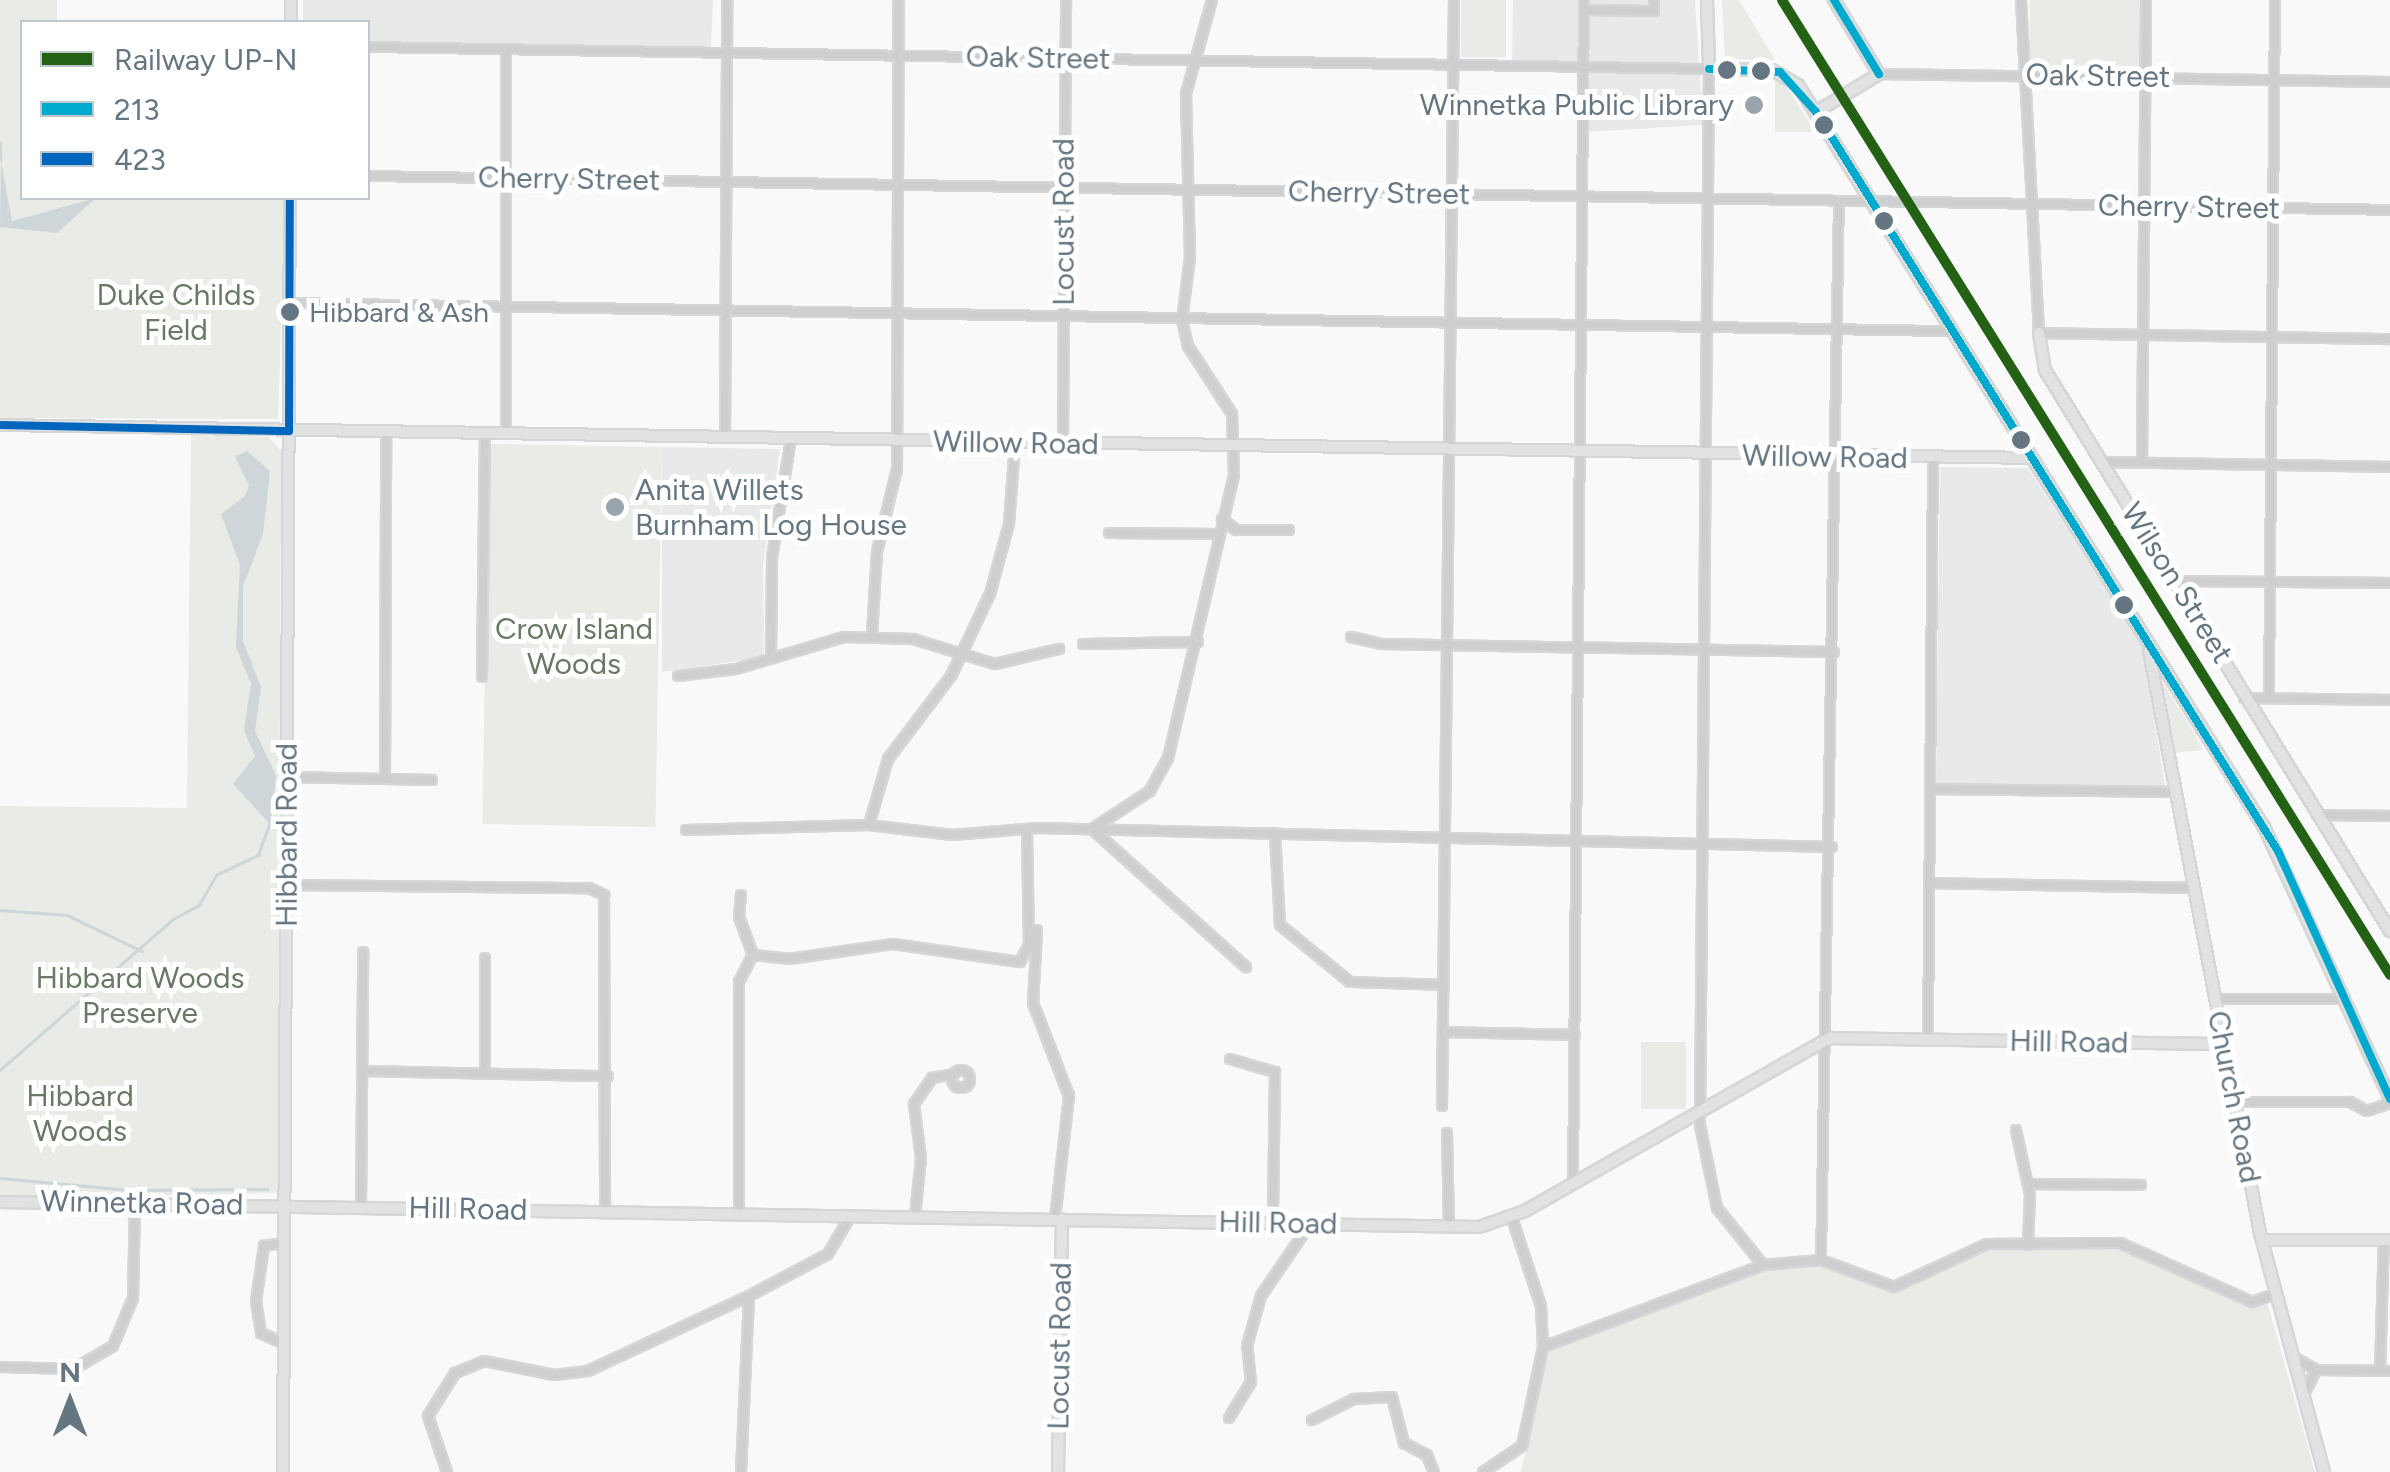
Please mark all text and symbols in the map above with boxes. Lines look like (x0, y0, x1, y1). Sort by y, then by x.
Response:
legend (20, 20, 370, 200)
street label: Oak Street (965, 39, 1111, 77)
text: Railway UP-N (114, 41, 297, 78)
street label: Oak Street (2025, 57, 2171, 95)
unlabelled marker (1717, 60, 1737, 80)
unlabelled marker (1751, 61, 1771, 81)
place label: Winnetka Public Library (1420, 87, 1734, 123)
text: 213 (114, 91, 159, 128)
marker: Winnetka Public Library (1743, 94, 1765, 116)
unlabelled marker (1814, 115, 1834, 135)
street label: Locust Road (1046, 138, 1082, 306)
text: 423 (114, 141, 166, 178)
street label: Cherry Street (478, 159, 660, 199)
street label: Cherry Street (1288, 173, 1470, 213)
street label: Cherry Street (2098, 187, 2280, 227)
unlabelled marker (1874, 211, 1894, 231)
park label: Duke Childs Field (97, 277, 255, 348)
place label: Hibbard & Ash (309, 295, 489, 329)
marker: Hibbard & Ash (280, 302, 300, 322)
street label: Willow Road (933, 424, 1099, 462)
unlabelled marker (2011, 430, 2031, 450)
street label: Willow Road (1742, 438, 1908, 476)
place label: Anita Willets Burnham Log House (635, 472, 907, 542)
marker: Anita Willets Burnham Log House (604, 496, 626, 518)
street label: Wilson Street (2114, 496, 2240, 670)
unlabelled marker (2114, 595, 2134, 615)
park label: Crow Island Woods (495, 611, 653, 682)
street label: Hibbard Road (269, 743, 305, 927)
park label: Hibbard Woods Preserve (35, 960, 245, 1030)
street label: Church Road (2200, 1008, 2268, 1186)
street label: Hill Road (2009, 1023, 2129, 1061)
park label: Hibbard Woods (26, 1078, 134, 1148)
street label: Winnetka Road (40, 1183, 244, 1223)
street label: Hill Road (408, 1190, 528, 1228)
street label: Hill Road (1218, 1204, 1338, 1242)
street label: Locust Road (1041, 1262, 1079, 1430)
north arrow (20, 1352, 120, 1452)
text: N (59, 1355, 81, 1389)

